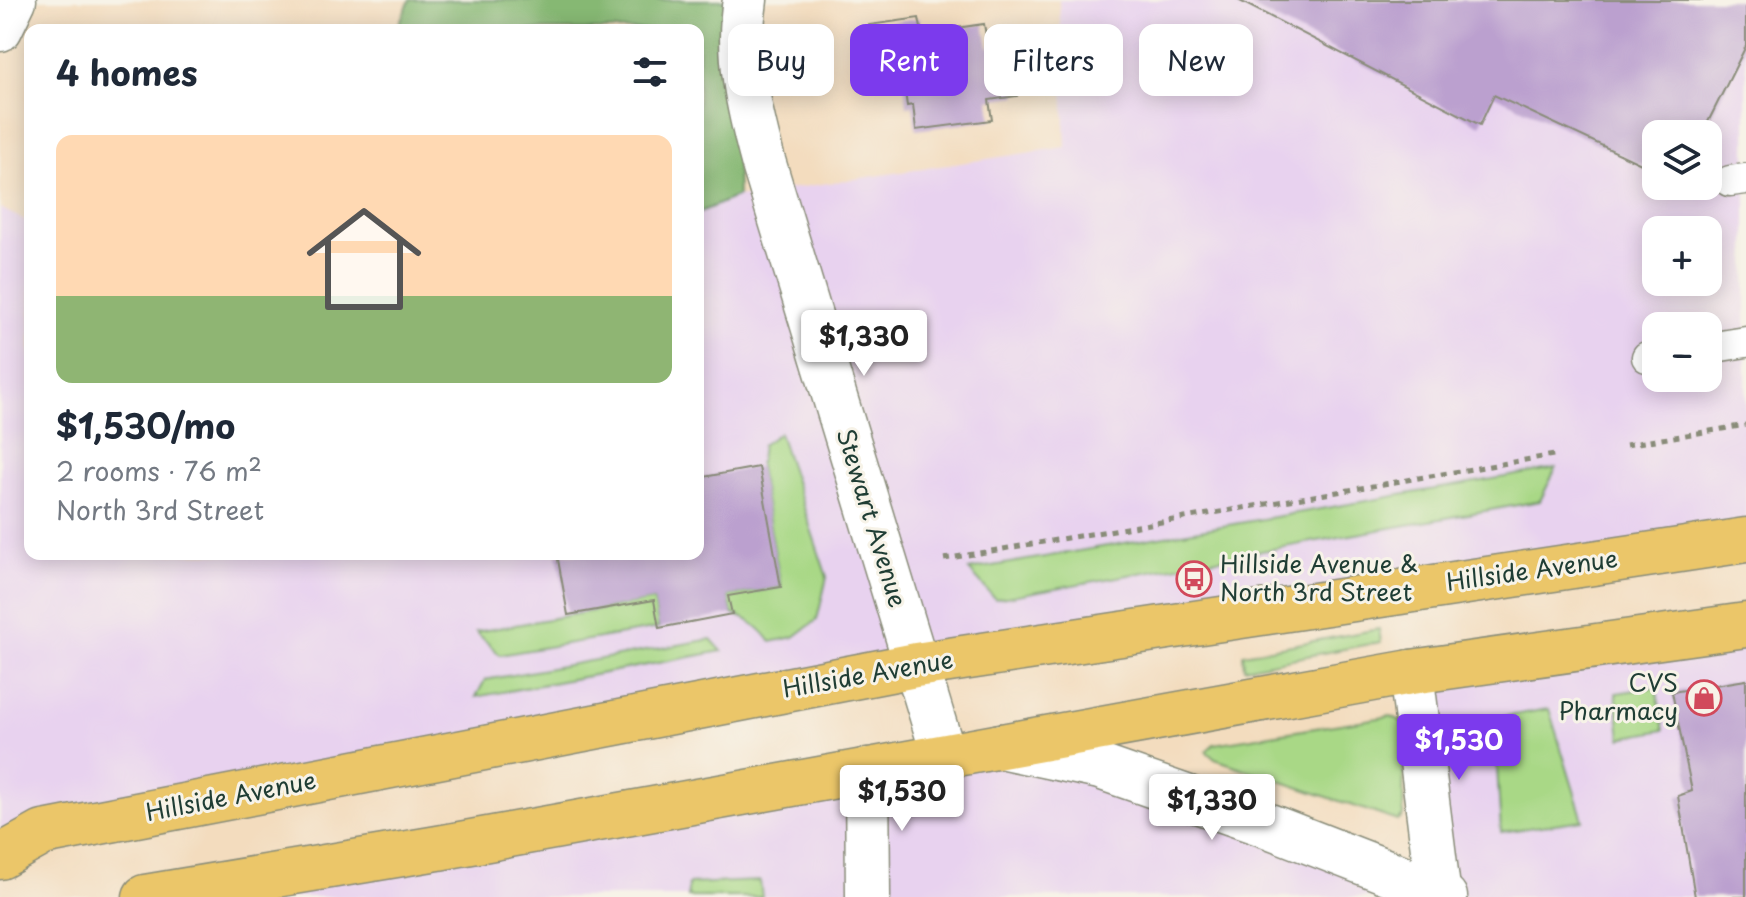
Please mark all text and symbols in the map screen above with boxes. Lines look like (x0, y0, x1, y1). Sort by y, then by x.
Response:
chip: Buy (728, 24, 834, 96)
chip: Rent (850, 24, 968, 96)
chip: Filters (984, 24, 1123, 96)
chip: New (1139, 24, 1253, 96)
text: 4 homes (56, 46, 198, 98)
icon: filters (628, 50, 672, 94)
map controls (1642, 120, 1722, 392)
button: layers (1642, 120, 1722, 200)
icon: home (292, 187, 436, 331)
button: + (1642, 216, 1722, 296)
pin: $1,330 (799, 310, 929, 378)
button: − (1642, 312, 1722, 392)
text: $1,330 (819, 316, 909, 355)
text: $1,530/mo (56, 399, 235, 451)
street label: Stewart Avenue (829, 424, 917, 611)
text: 2 rooms · 76 m² (56, 451, 262, 490)
text: North 3rd Street (56, 490, 264, 529)
street label: Hillside Avenue (1444, 539, 1620, 599)
place label: Hillside Avenue & North 3rd Street (1220, 545, 1418, 609)
bus stop icon: Hillside Avenue & North 3rd Street (1175, 560, 1213, 598)
street label: Hillside Avenue (780, 640, 956, 706)
place label: CVS Pharmacy (1559, 664, 1678, 728)
shop icon: CVS Pharmacy (1685, 679, 1723, 717)
pin: $1,530 (1394, 714, 1524, 782)
text: $1,530 (1415, 720, 1503, 759)
street label: Hillside Avenue (142, 761, 319, 829)
pin: $1,530 (837, 765, 967, 833)
text: $1,530 (858, 771, 946, 810)
pin: $1,330 (1147, 774, 1277, 842)
text: $1,330 (1167, 780, 1257, 819)

